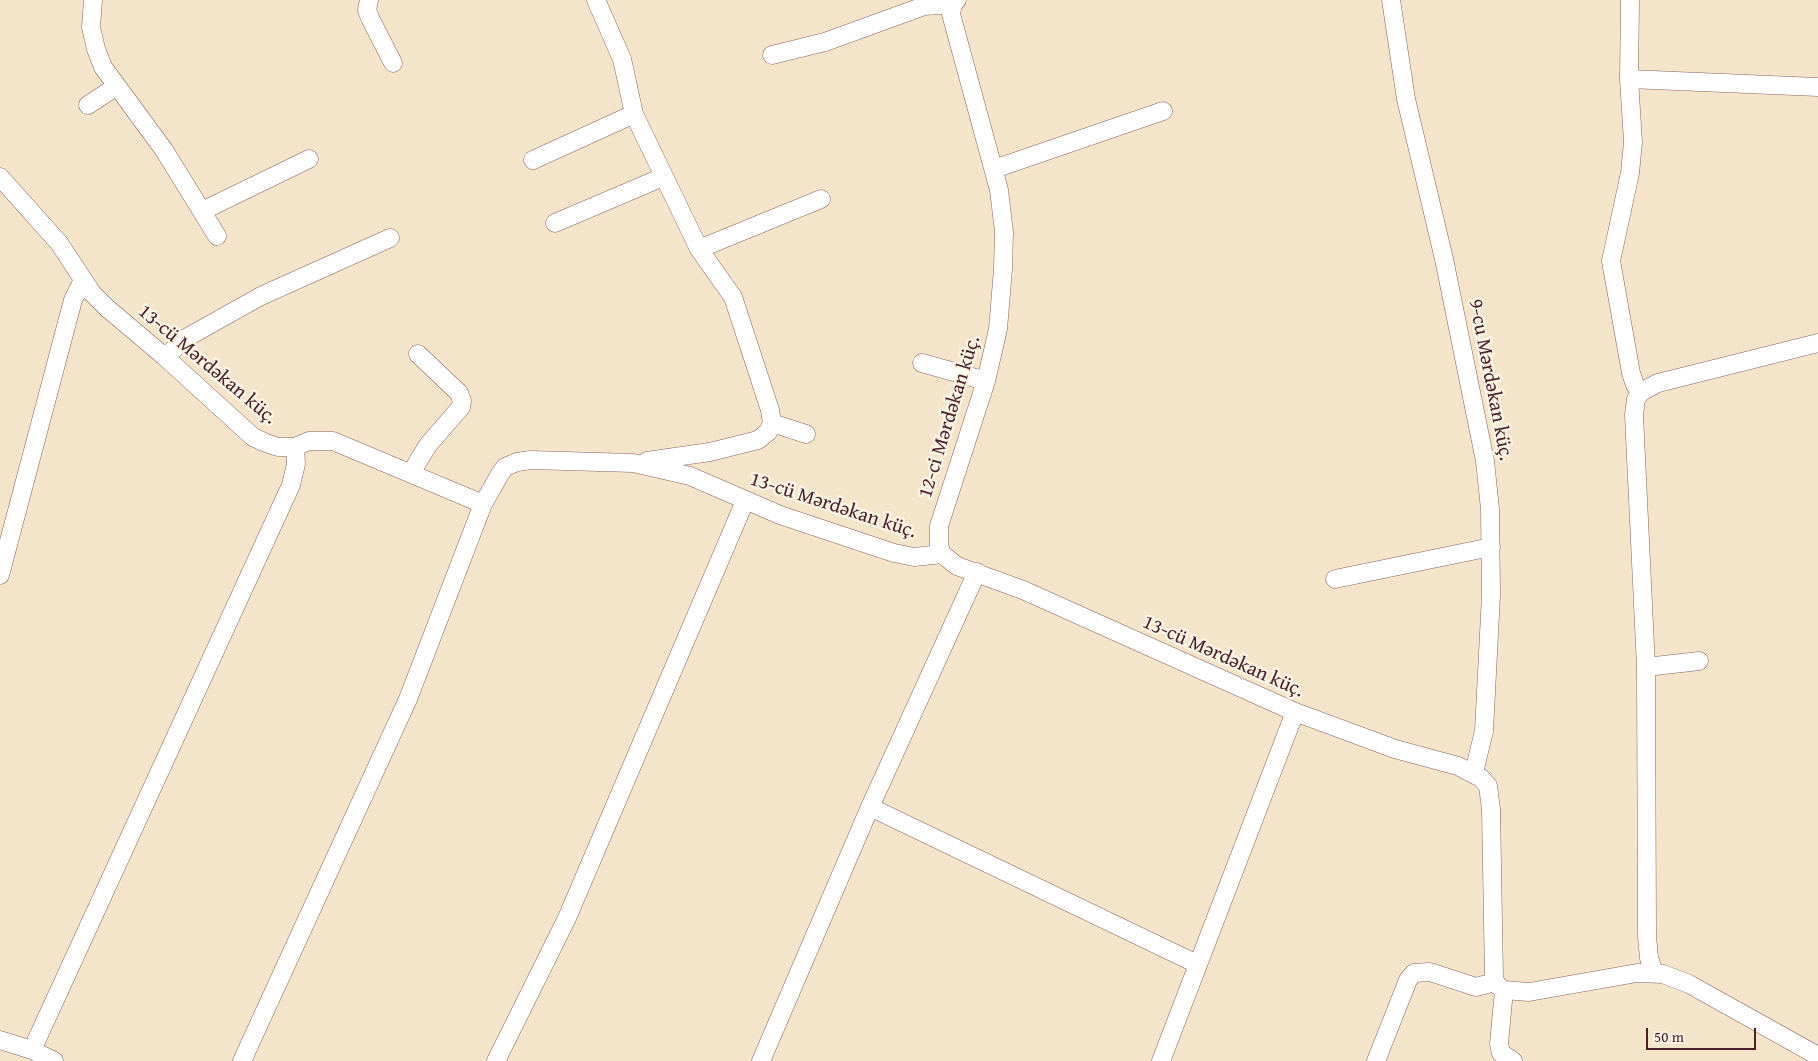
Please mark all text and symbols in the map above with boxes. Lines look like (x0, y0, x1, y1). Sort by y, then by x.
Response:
street label: 9-cu Mərdəkan küç. (1463, 297, 1517, 463)
street label: 13-cü Mərdəkan küç. (133, 300, 281, 430)
street label: 12-ci Mərdəkan küç. (914, 333, 986, 501)
street label: 13-cü Mərdəkan küç. (747, 468, 919, 544)
street label: 13-cü Mərdəkan küç. (1139, 611, 1307, 703)
scale bar (1648, 1018, 1758, 1050)
text: 50 m (1654, 1026, 1684, 1047)

